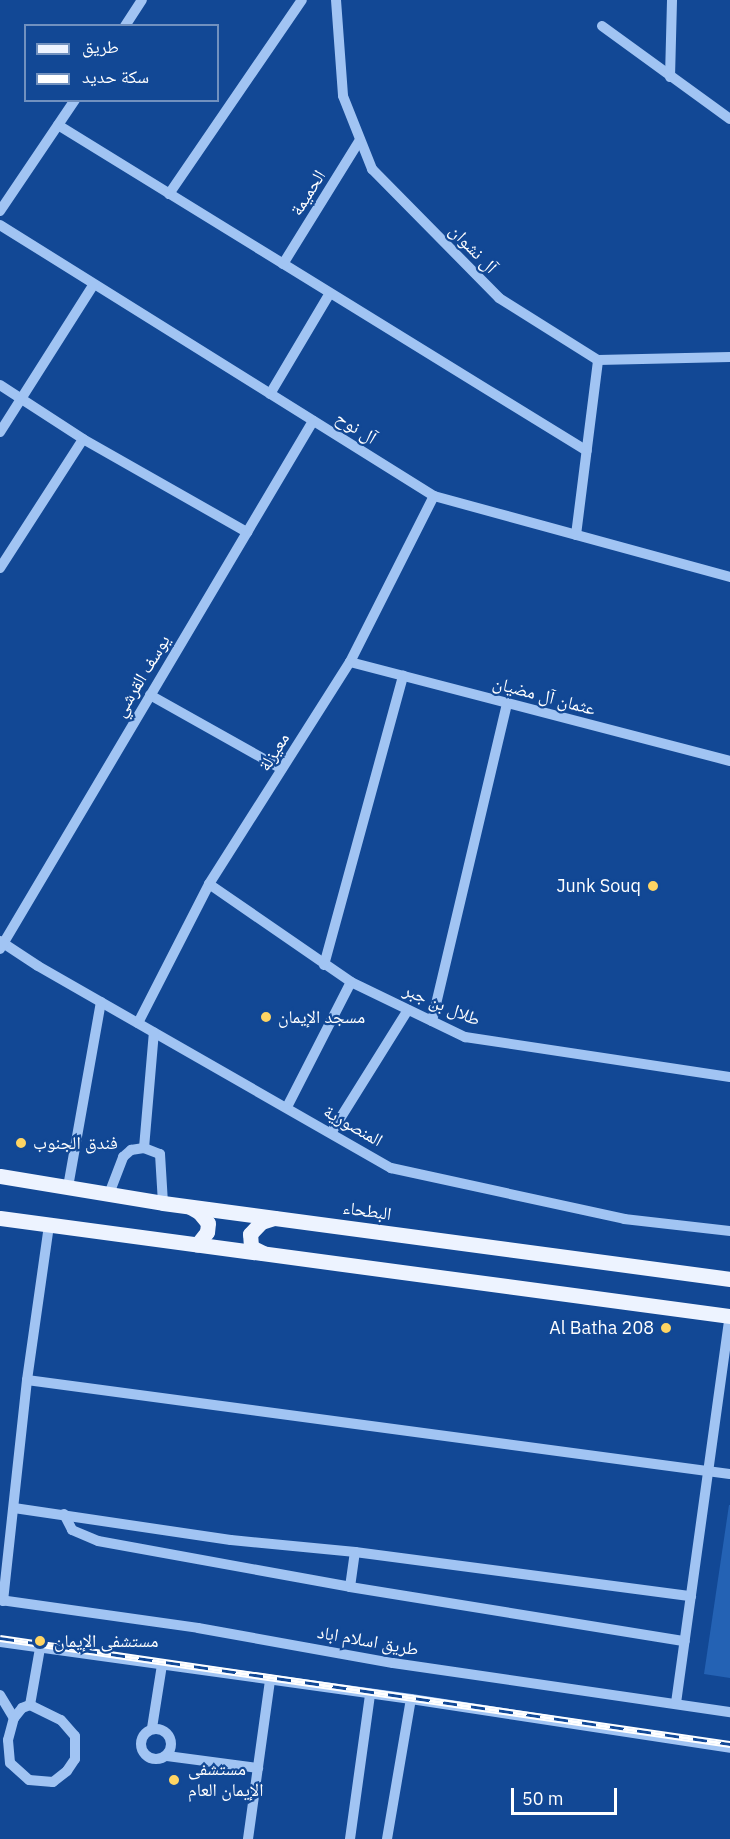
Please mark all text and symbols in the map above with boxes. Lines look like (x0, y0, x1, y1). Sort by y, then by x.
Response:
legend (24, 24, 219, 102)
text: طريق (82, 35, 119, 58)
text: سكة حديد (82, 65, 149, 88)
street label: الحميمة (286, 166, 330, 220)
street label: آل نشوان (445, 220, 501, 278)
street label: آل نوح (332, 407, 380, 449)
street label: يوسف القرشي (109, 631, 175, 721)
street label: عثمان آل مضيان (490, 672, 598, 720)
street label: معيزلة (254, 729, 294, 775)
place label: Junk Souq (556, 875, 641, 897)
marker: Junk Souq (646, 879, 660, 893)
street label: طلال بن جبر (400, 979, 484, 1031)
place label: مسجد الإيمان (278, 1006, 365, 1028)
marker: مسجد الإيمان (259, 1010, 273, 1024)
street label: المنصورية (320, 1101, 386, 1151)
place label: فندق الجنوب (33, 1132, 118, 1154)
marker: فندق الجنوب (14, 1136, 28, 1150)
street label: البطحاء (341, 1197, 393, 1225)
place label: Al Batha 208 (549, 1317, 654, 1339)
marker: Al Batha 208 (659, 1321, 673, 1335)
street label: طريق اسلام اباد (316, 1621, 420, 1661)
place label: مستشفى الإيمان (54, 1630, 158, 1652)
marker: مستشفى الإيمان (31, 1632, 49, 1650)
place label: مستشفى الإيمان العام (188, 1759, 263, 1802)
marker: مستشفى الإيمان العام (165, 1771, 183, 1789)
scale bar (514, 1776, 620, 1814)
text: 50 m (522, 1787, 564, 1810)

